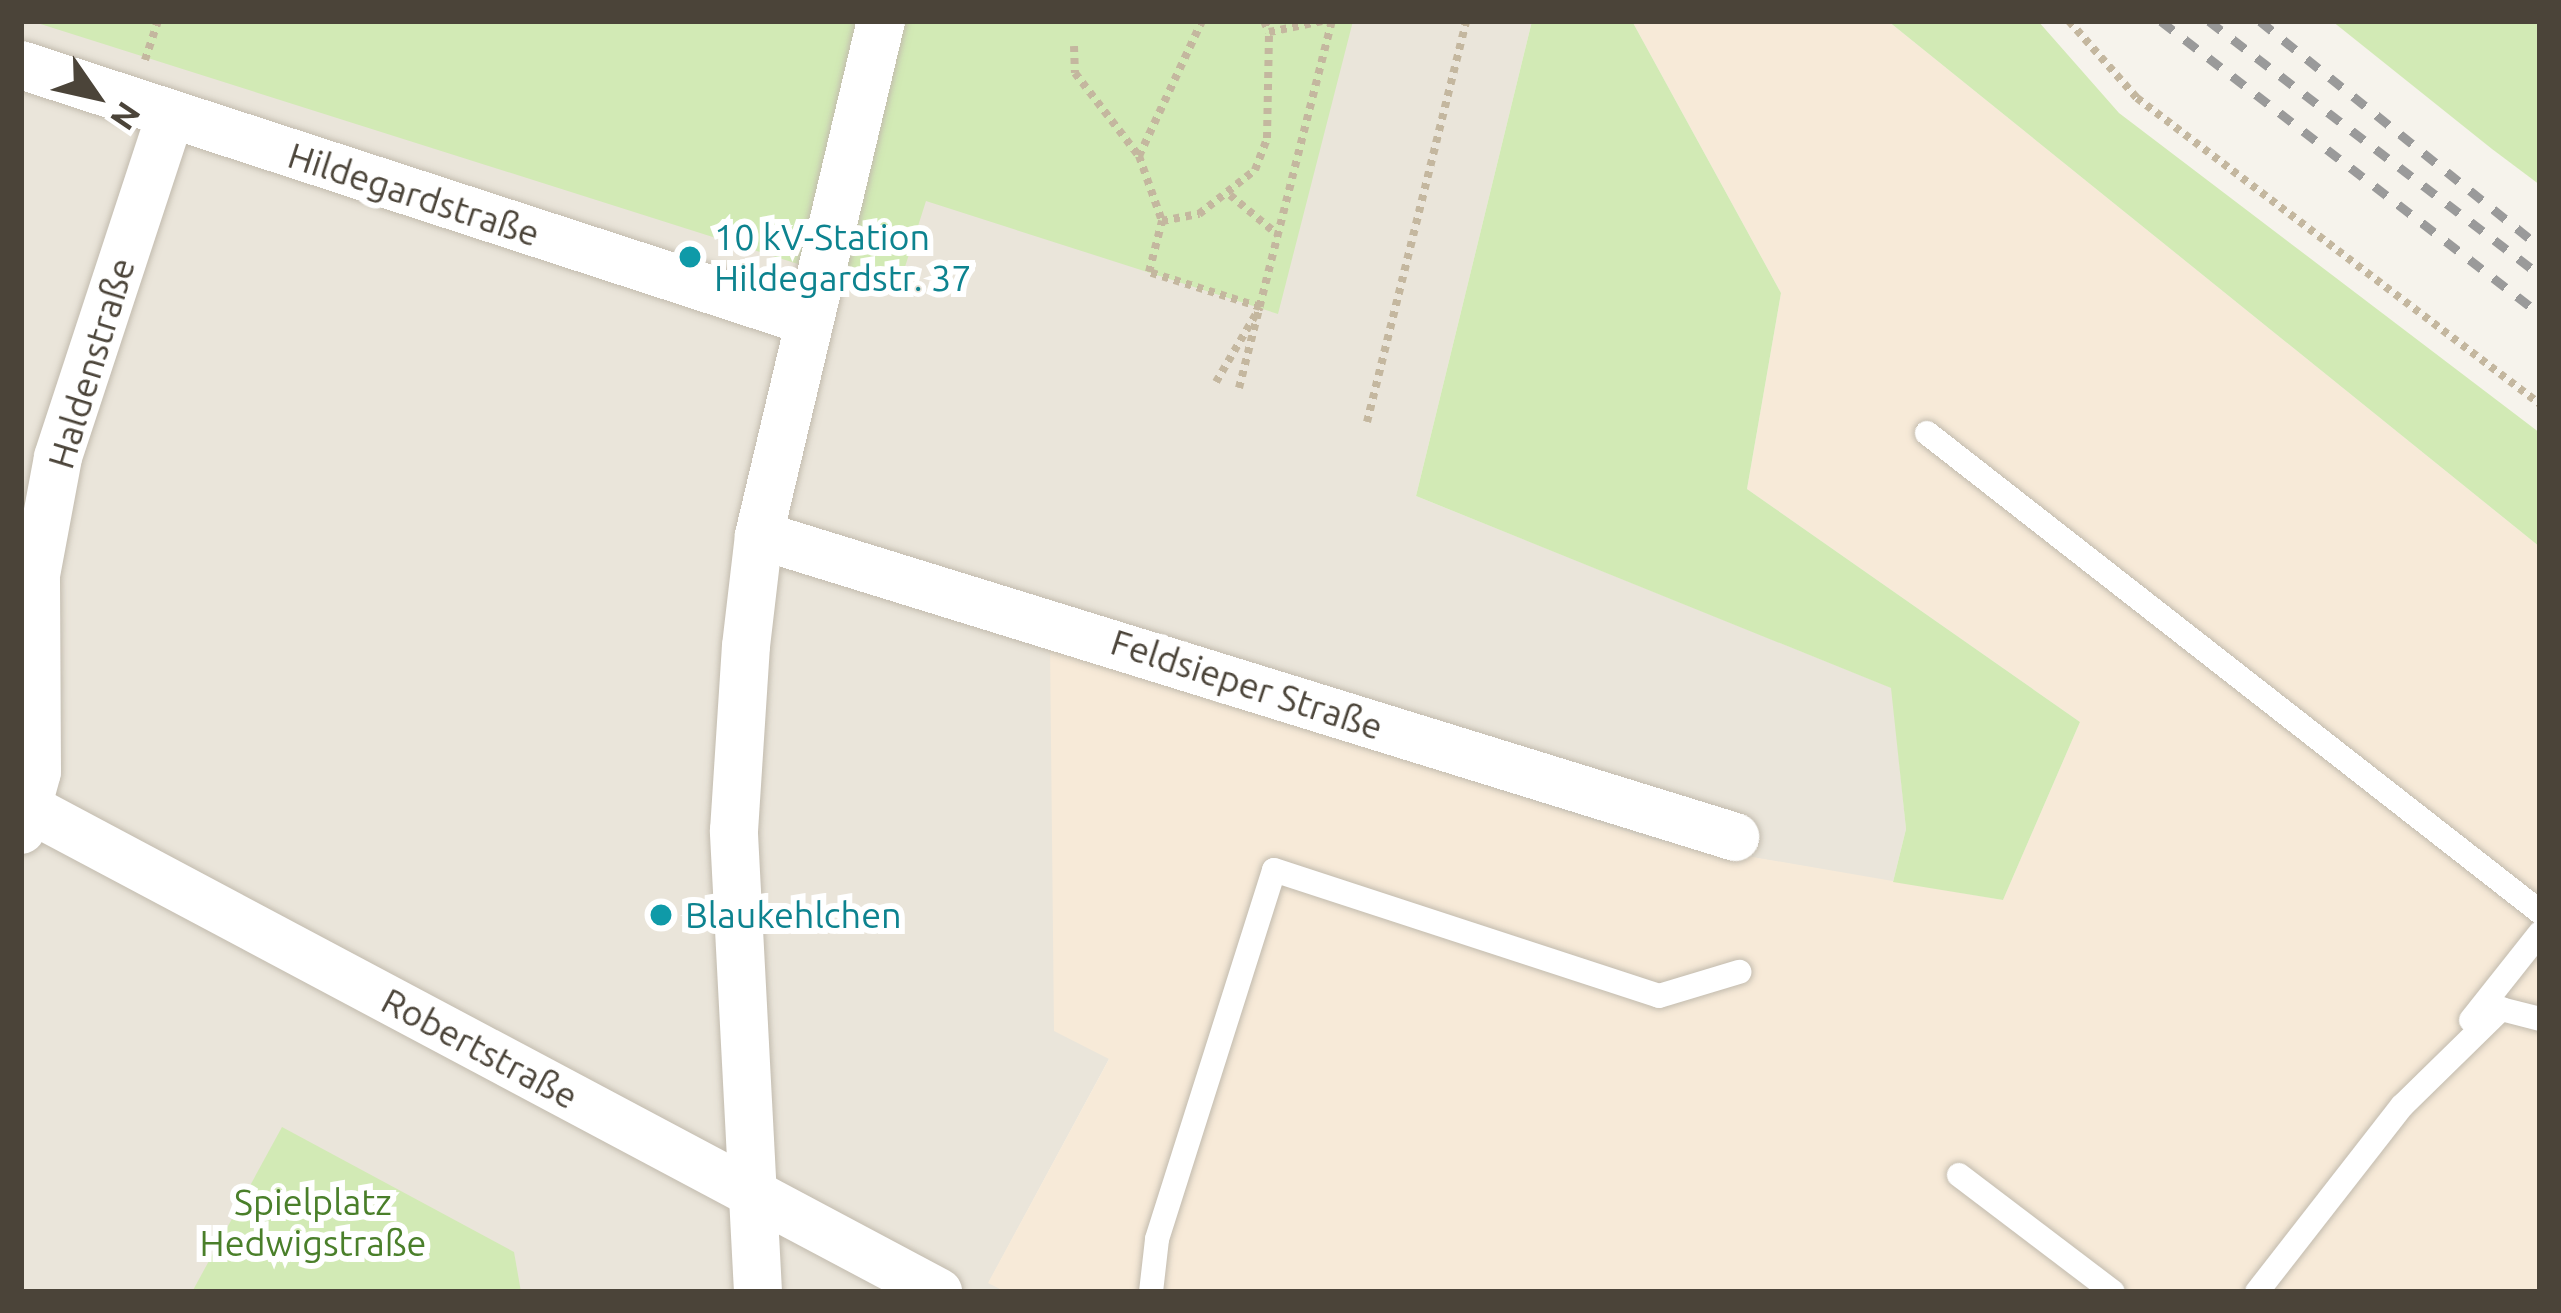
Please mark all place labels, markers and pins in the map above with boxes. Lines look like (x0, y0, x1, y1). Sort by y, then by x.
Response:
place label: 10 kV-Station Hildegardstr. 37 (714, 214, 972, 299)
marker: 10 kV-Station Hildegardstr. 37 (677, 244, 703, 270)
place label: Blaukehlchen (685, 893, 902, 937)
marker: Blaukehlchen (648, 902, 674, 928)

